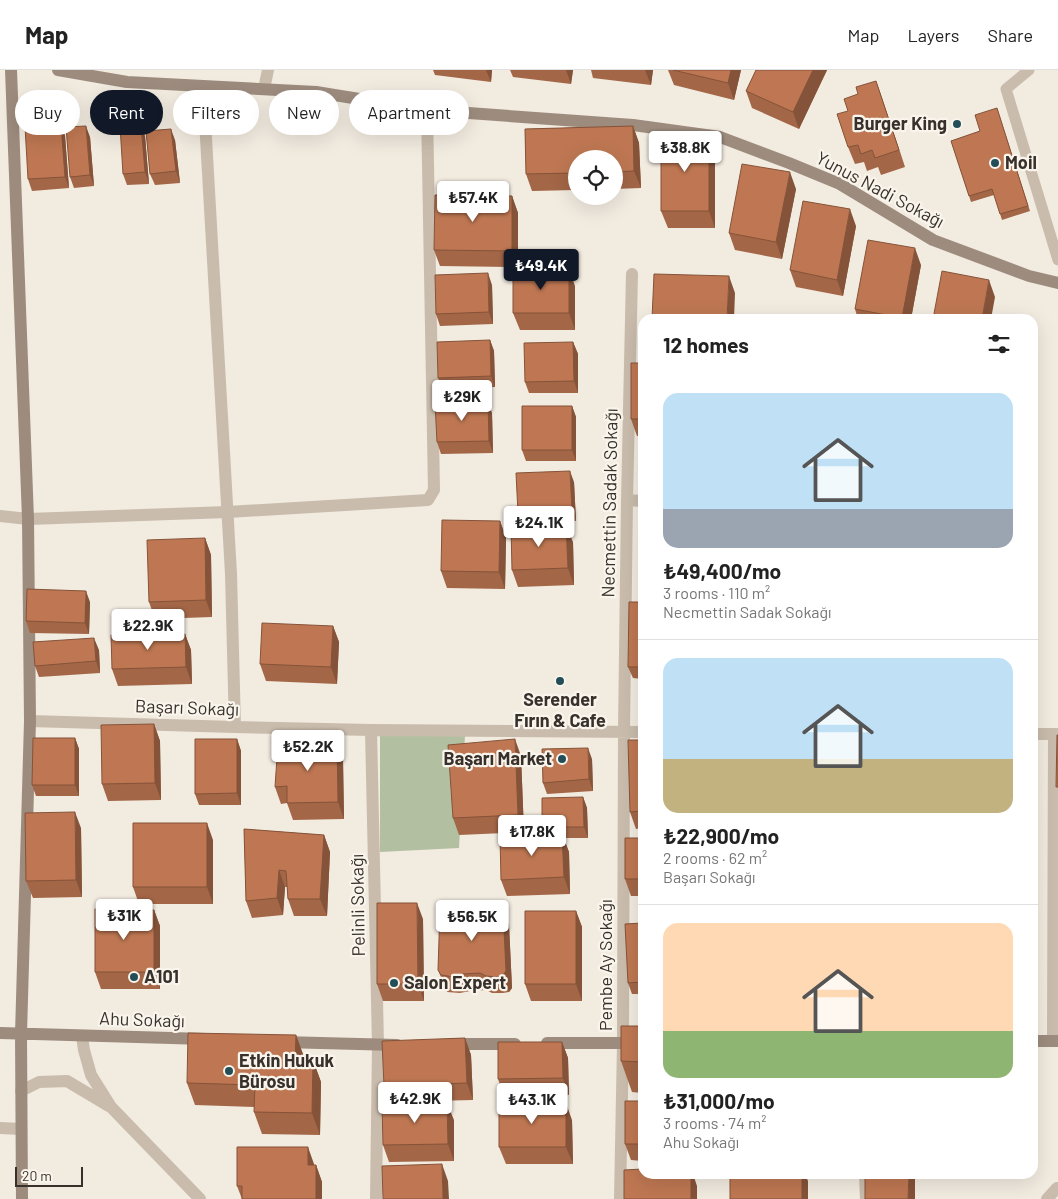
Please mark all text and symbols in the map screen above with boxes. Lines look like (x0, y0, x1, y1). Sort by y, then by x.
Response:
text: Map (25, 20, 68, 49)
text: Map (847, 24, 879, 46)
text: Layers (907, 24, 960, 46)
text: Share (988, 24, 1033, 46)
chip: Buy (15, 90, 80, 135)
chip: Rent (90, 90, 163, 135)
chip: Filters (173, 90, 259, 135)
chip: New (269, 90, 339, 135)
chip: Apartment (349, 90, 469, 135)
place label: Burger King (854, 112, 947, 134)
marker: Burger King (951, 118, 963, 130)
pin: ₺38.8K (644, 131, 726, 173)
text: ₺38.8K (660, 137, 710, 156)
street label: Yunus Nadi Sokağı (813, 146, 948, 232)
map controls (568, 150, 623, 205)
button: locate (568, 150, 623, 205)
place label: Moil (1005, 151, 1037, 173)
marker: Moil (989, 157, 1001, 169)
pin: ₺57.4K (432, 180, 514, 223)
text: ₺57.4K (448, 187, 498, 206)
pin: ₺49.4K (500, 248, 582, 291)
text: ₺49.4K (515, 255, 567, 274)
icon: filters (985, 330, 1013, 358)
text: 12 homes (663, 332, 749, 357)
pin: ₺29K (432, 380, 492, 422)
text: ₺29K (443, 386, 481, 405)
street label: Necmettin Sadak Sokağı (596, 408, 622, 598)
icon: home (793, 425, 883, 515)
pin: ₺24.1K (498, 506, 580, 548)
text: ₺24.1K (514, 512, 564, 531)
text: ₺49,400/mo (663, 558, 781, 583)
text: 3 rooms · 110 m² (663, 583, 770, 602)
text: Necmettin Sadak Sokağı (663, 602, 831, 621)
pin: ₺22.9K (107, 608, 189, 651)
text: ₺22.9K (122, 615, 174, 634)
marker: Serender Fırın & Cafe (554, 675, 566, 687)
place label: Serender Fırın & Cafe (514, 688, 606, 731)
icon: home (793, 691, 883, 781)
street label: Başarı Sokağı (135, 694, 239, 720)
pin: ₺52.2K (267, 730, 349, 772)
text: ₺52.2K (282, 736, 334, 755)
place label: Başarı Market (444, 747, 552, 769)
marker: Başarı Market (556, 753, 568, 765)
pin: ₺17.8K (491, 814, 573, 857)
text: ₺17.8K (509, 821, 555, 840)
text: ₺22,900/mo (663, 823, 779, 848)
text: 2 rooms · 62 m² (663, 848, 767, 867)
street label: Pelinli Sokağı (345, 854, 369, 956)
text: Başarı Sokağı (663, 867, 756, 886)
pin: ₺31K (94, 898, 154, 941)
street label: Pembe Ay Sokağı (594, 899, 616, 1031)
pin: ₺56.5K (431, 900, 513, 942)
text: ₺31K (107, 905, 141, 924)
text: ₺56.5K (447, 906, 497, 925)
icon: home (793, 956, 883, 1046)
place label: A101 (144, 965, 179, 987)
marker: A101 (128, 971, 140, 983)
place label: Salon Expert (404, 971, 506, 993)
marker: Salon Expert (388, 977, 400, 989)
street label: Ahu Sokağı (99, 1007, 185, 1031)
place label: Etkin Hukuk Bürosu (239, 1049, 334, 1092)
marker: Etkin Hukuk Bürosu (223, 1065, 235, 1077)
pin: ₺42.9K (374, 1082, 456, 1124)
pin: ₺43.1K (491, 1082, 573, 1125)
text: ₺42.9K (389, 1088, 441, 1107)
text: ₺31,000/mo (663, 1088, 775, 1113)
text: ₺43.1K (508, 1089, 556, 1108)
text: 3 rooms · 74 m² (663, 1113, 766, 1132)
text: Ahu Sokağı (663, 1132, 739, 1151)
scale bar (15, 1164, 82, 1187)
text: 20 m (22, 1167, 52, 1184)

